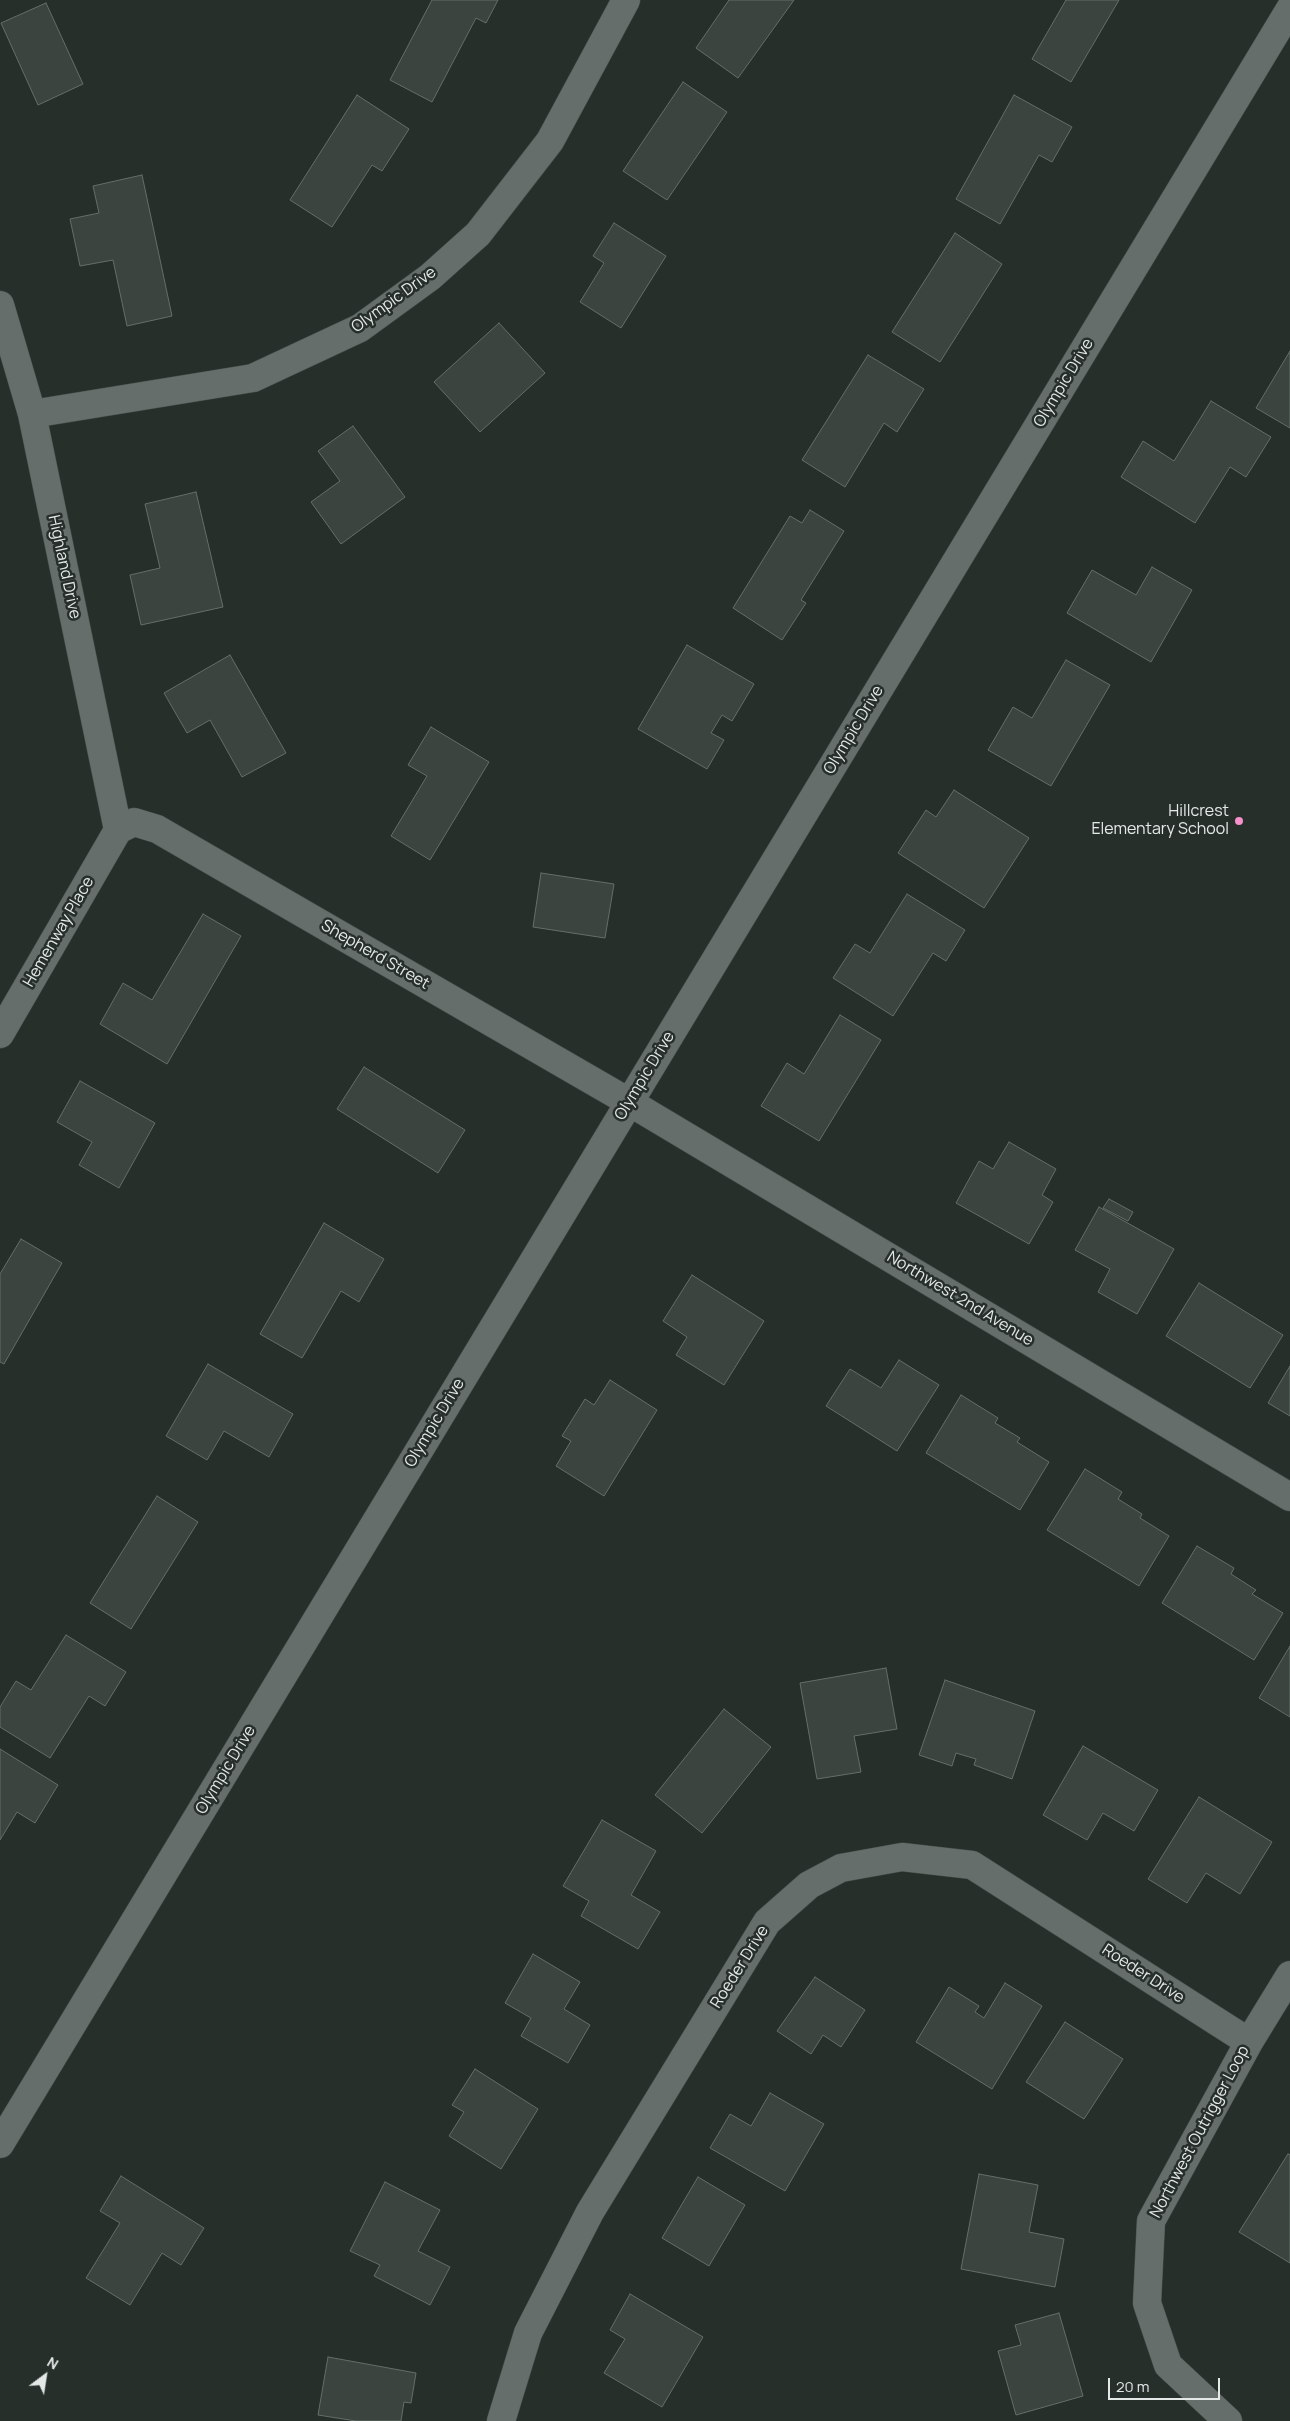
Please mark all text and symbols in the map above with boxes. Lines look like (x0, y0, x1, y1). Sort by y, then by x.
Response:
street label: Olympic Drive (348, 263, 440, 337)
street label: Olympic Drive (1030, 335, 1098, 431)
street label: Highland Drive (44, 513, 84, 621)
street label: Olympic Drive (820, 682, 888, 778)
place label: Hillcrest Elementary School (1091, 802, 1229, 840)
marker: Hillcrest Elementary School (1233, 815, 1245, 827)
street label: Hemenway Place (20, 873, 98, 991)
street label: Shepherd Street (317, 916, 433, 994)
street label: Olympic Drive (611, 1028, 679, 1124)
street label: Northwest 2nd Avenue (883, 1248, 1037, 1350)
street label: Olympic Drive (401, 1375, 469, 1471)
street label: Olympic Drive (192, 1722, 260, 1818)
street label: Roeder Drive (707, 1922, 773, 2012)
street label: Roeder Drive (1098, 1940, 1188, 2008)
street label: Northwest Outrigger Loop (1146, 2043, 1254, 2221)
north arrow (20, 2351, 70, 2401)
text: N (44, 2352, 62, 2373)
scale bar (1110, 2368, 1222, 2400)
text: 20 m (1116, 2376, 1149, 2397)

